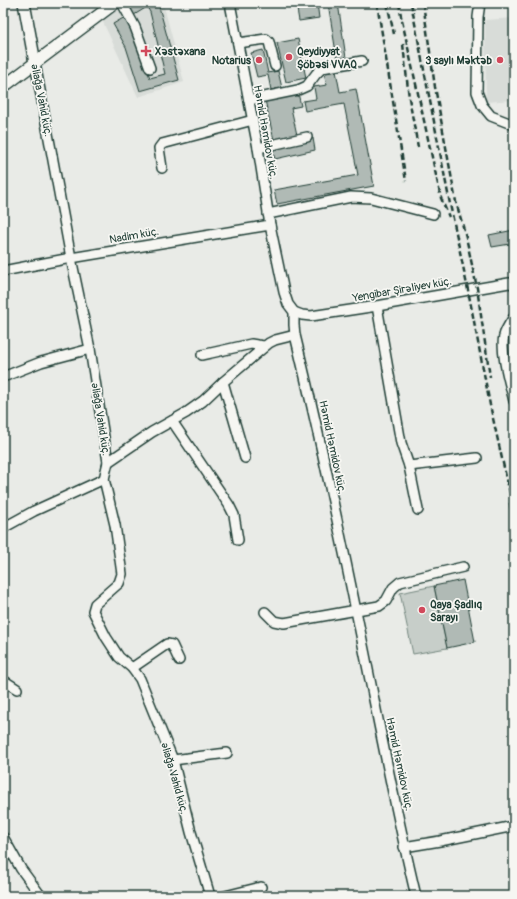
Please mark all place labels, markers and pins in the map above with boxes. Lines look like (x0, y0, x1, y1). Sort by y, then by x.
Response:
marker: Xəstəxana (140, 45, 152, 57)
place label: Xəstəxana (155, 45, 205, 58)
place label: Qeydiyyat Şöbəsi VVAQ (297, 45, 357, 71)
marker: Qeydiyyat Şöbəsi VVAQ (284, 52, 294, 62)
place label: Notarius (212, 54, 251, 67)
place label: 3 saylı Məktəb (425, 54, 493, 67)
marker: Notarius (254, 55, 264, 65)
marker: 3 saylı Məktəb (495, 55, 505, 65)
place label: Qaya Şadlıq Sarayı (430, 598, 483, 624)
marker: Qaya Şadlıq Sarayı (417, 605, 427, 615)

